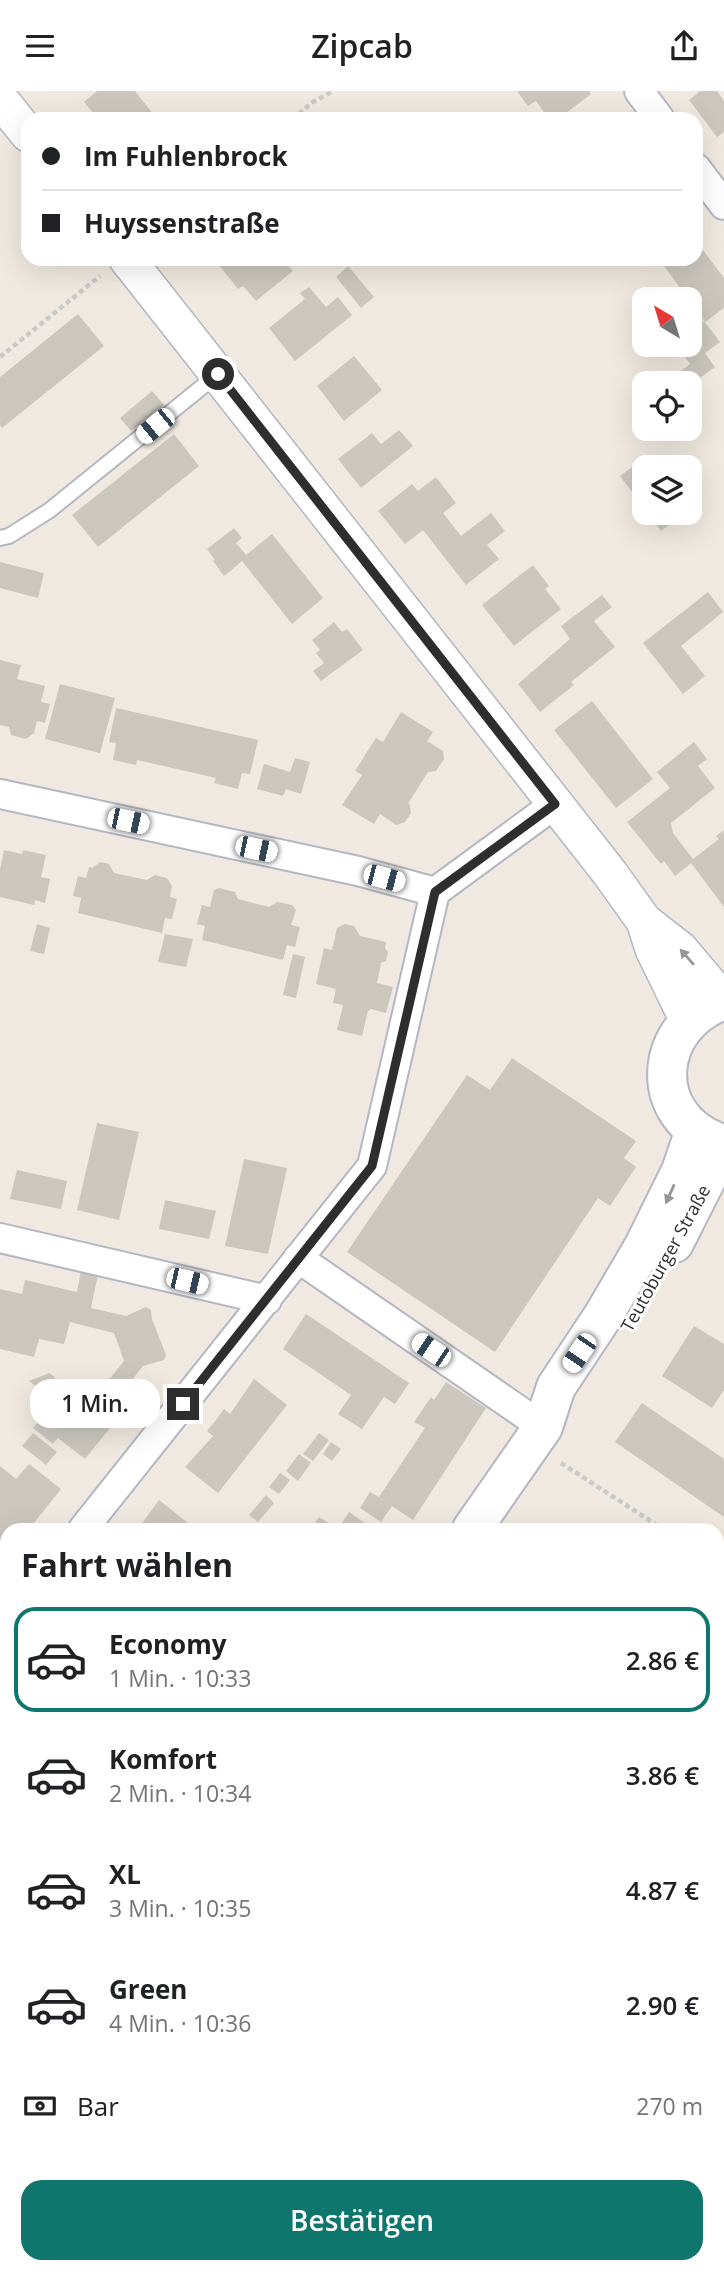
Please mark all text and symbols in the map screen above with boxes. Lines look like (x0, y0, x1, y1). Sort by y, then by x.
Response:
text: Zipcab (311, 24, 413, 67)
icon: menu (21, 27, 59, 65)
icon: share (665, 27, 703, 65)
text: Im Fuhlenbrock (84, 138, 288, 174)
text: Huyssenstraße (84, 205, 280, 241)
north arrow (632, 287, 702, 357)
map controls (632, 287, 702, 525)
route start (202, 358, 234, 390)
button: locate (632, 371, 702, 441)
car (133, 405, 178, 447)
button: layers (632, 455, 702, 525)
car (106, 806, 151, 836)
car (234, 834, 279, 864)
car (361, 862, 408, 894)
one-way arrow (679, 948, 695, 966)
street label: Teutoburger Straße (615, 1180, 715, 1336)
one-way arrow (664, 1184, 676, 1204)
car (165, 1266, 210, 1296)
car (408, 1330, 455, 1370)
car (559, 1330, 600, 1376)
callout: 1 Min. (29, 1379, 158, 1429)
text: 1 Min. (61, 1387, 129, 1419)
route end (167, 1388, 199, 1420)
text: Fahrt wählen (21, 1543, 233, 1586)
text: Economy (109, 1626, 227, 1662)
icon: car (25, 1628, 88, 1691)
text: 2.86 € (626, 1642, 699, 1678)
text: 1 Min. · 10:33 (109, 1662, 251, 1694)
text: Komfort (109, 1741, 217, 1777)
icon: car (25, 1743, 88, 1806)
text: 3.86 € (626, 1757, 699, 1793)
text: 2 Min. · 10:34 (109, 1777, 251, 1809)
text: XL (109, 1856, 141, 1892)
icon: car (25, 1858, 88, 1921)
text: 4.87 € (626, 1872, 699, 1908)
text: 3 Min. · 10:35 (109, 1892, 251, 1924)
text: Green (109, 1971, 187, 2007)
icon: car (25, 1973, 88, 2036)
text: 2.90 € (626, 1987, 699, 2023)
text: 4 Min. · 10:36 (109, 2007, 251, 2039)
icon: cash (21, 2087, 59, 2125)
text: Bar (77, 2088, 119, 2124)
text: 270 m (636, 2090, 703, 2122)
button: Bestätigen (21, 2180, 703, 2260)

